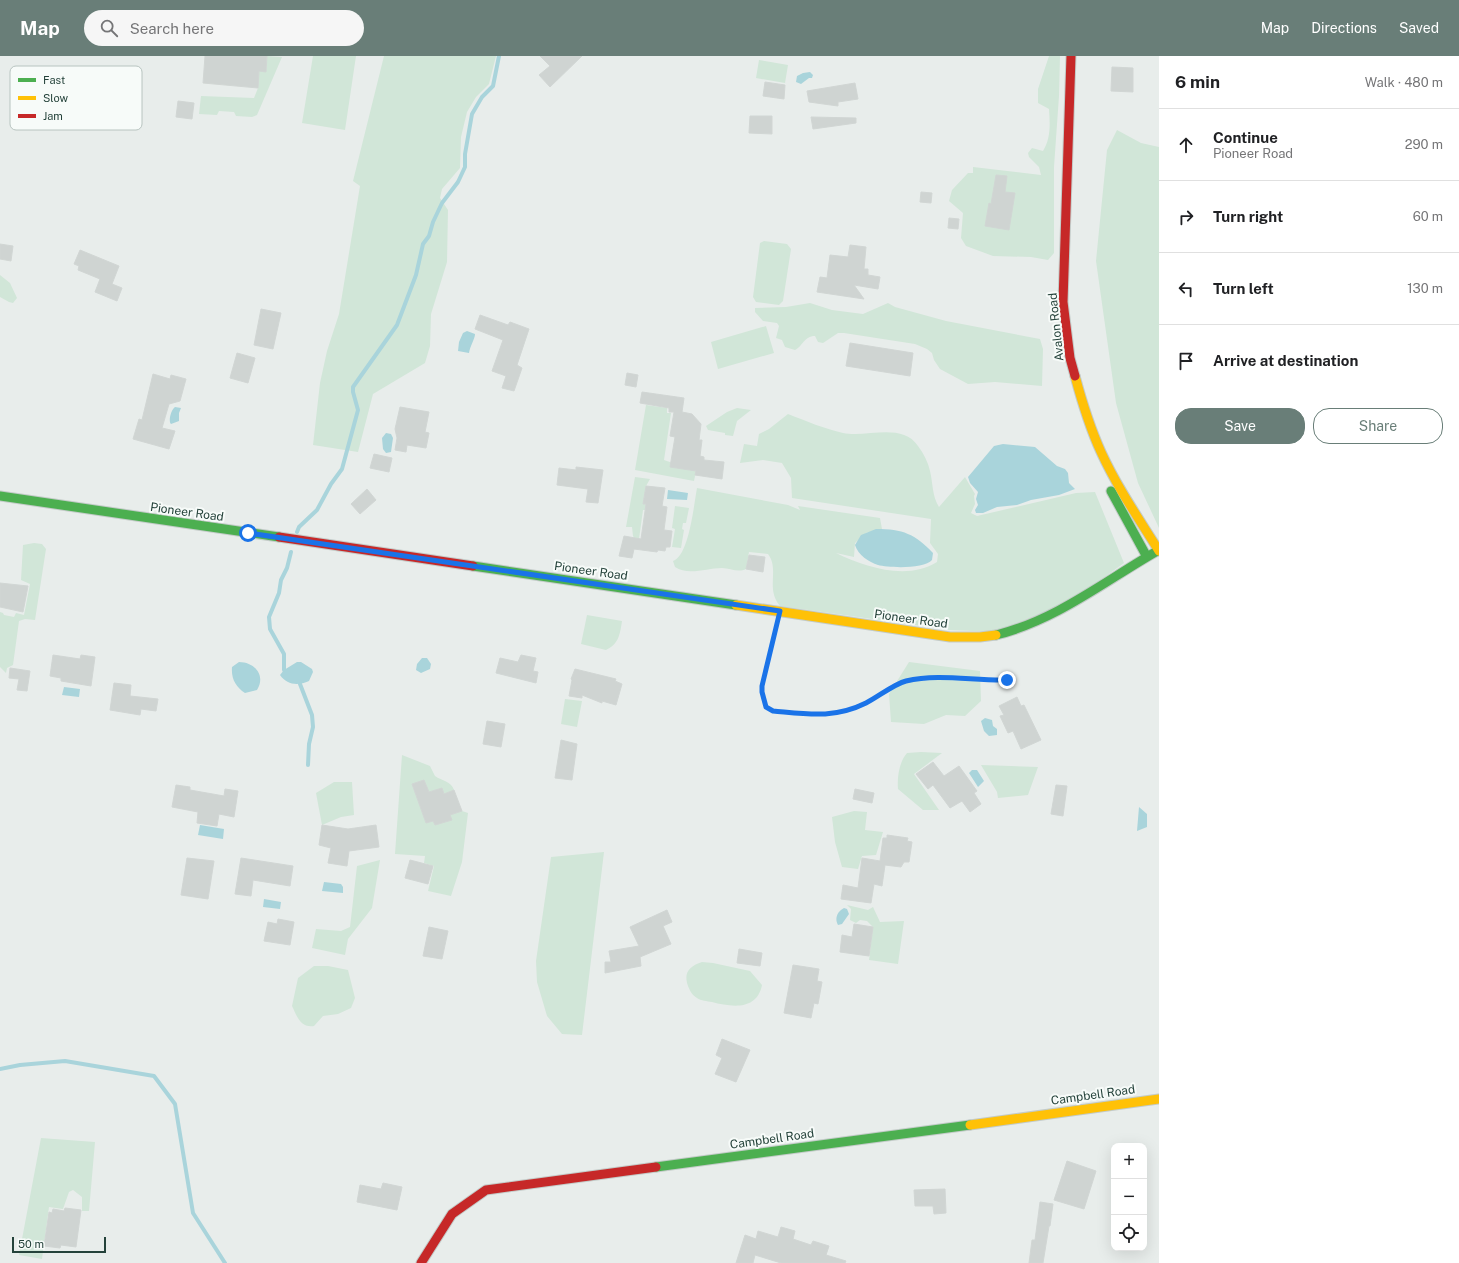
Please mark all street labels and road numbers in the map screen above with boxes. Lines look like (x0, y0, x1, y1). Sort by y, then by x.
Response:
street label: Avalon Road (1045, 292, 1067, 362)
street label: Pioneer Road (149, 500, 225, 524)
street label: Pioneer Road (553, 559, 629, 583)
street label: Pioneer Road (873, 607, 949, 631)
street label: Campbell Road (1050, 1082, 1136, 1108)
street label: Campbell Road (729, 1126, 815, 1152)

